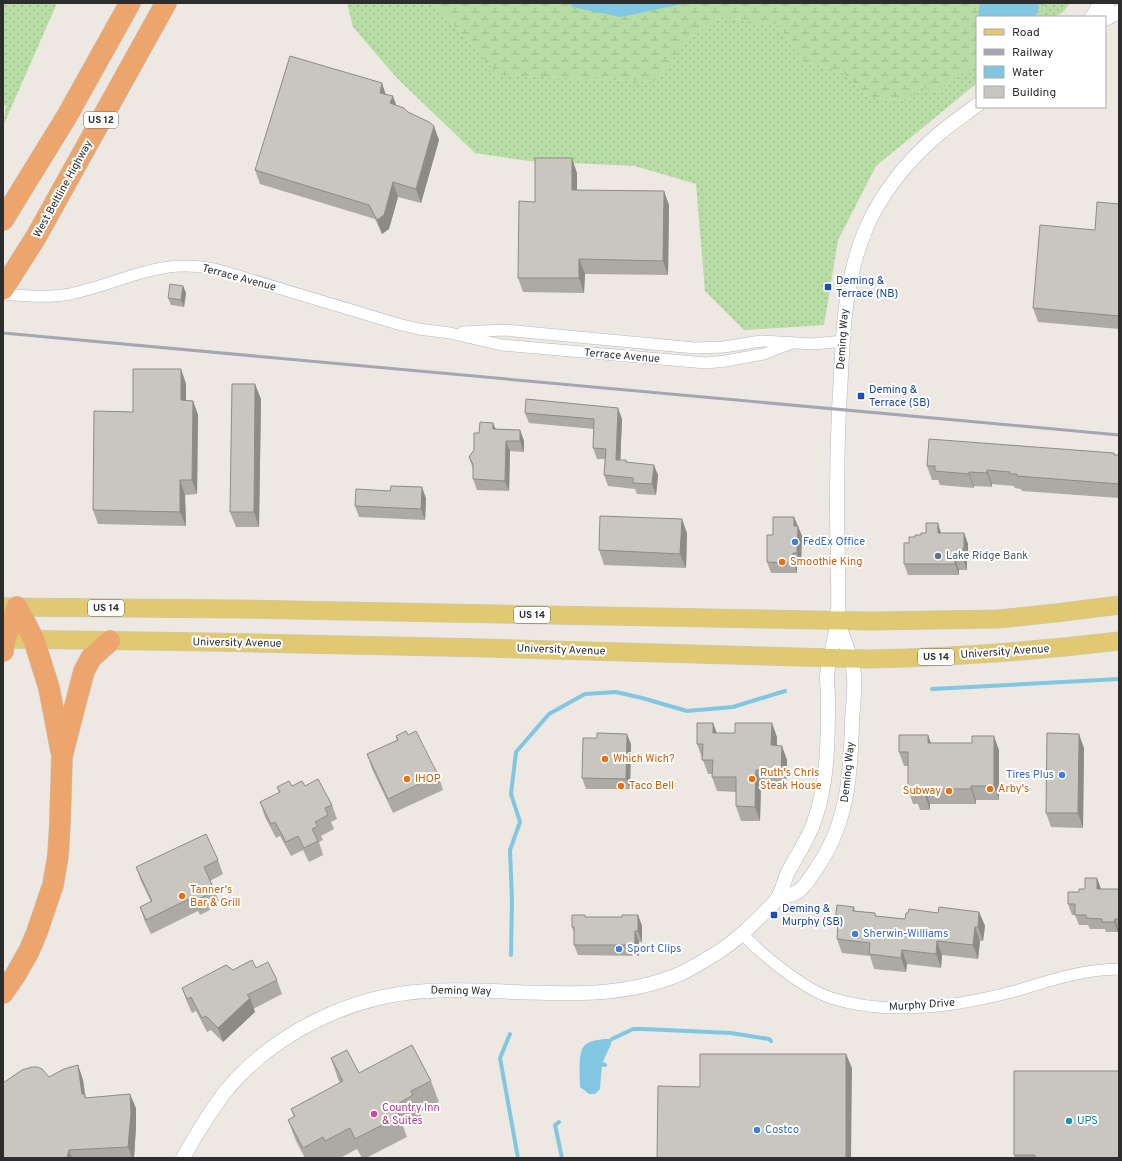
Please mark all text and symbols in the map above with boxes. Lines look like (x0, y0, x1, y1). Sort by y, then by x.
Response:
legend (976, 16, 1106, 108)
text: Road (1012, 25, 1040, 41)
text: Railway (1012, 45, 1053, 61)
text: Water (1012, 65, 1044, 81)
text: Building (1012, 85, 1056, 101)
road number: US 12 (84, 112, 118, 128)
street label: West Beltline Highway (30, 138, 96, 240)
street label: Terrace Avenue (200, 261, 278, 295)
place label: Deming & Terrace (NB) (836, 274, 898, 301)
marker: Deming & Terrace (NB) (823, 282, 833, 292)
street label: Deming Way (834, 308, 852, 370)
street label: Terrace Avenue (583, 346, 661, 366)
place label: Deming & Terrace (SB) (869, 383, 930, 410)
marker: Deming & Terrace (SB) (856, 391, 866, 401)
place label: FedEx Office (803, 535, 865, 549)
marker: FedEx Office (790, 537, 800, 547)
place label: Lake Ridge Bank (946, 549, 1028, 563)
marker: Lake Ridge Bank (933, 551, 943, 561)
place label: Smoothie King (790, 555, 862, 569)
marker: Smoothie King (777, 557, 787, 567)
road number: US 14 (88, 600, 124, 616)
road number: US 14 (514, 607, 550, 623)
street label: University Avenue (192, 635, 282, 651)
street label: University Avenue (516, 641, 606, 659)
street label: University Avenue (960, 642, 1050, 662)
road number: US 14 (918, 649, 954, 665)
street label: Deming Way (838, 741, 858, 803)
place label: Which Wich? (613, 752, 675, 766)
marker: Which Wich? (600, 754, 610, 764)
place label: Ruth's Chris Steak House (760, 766, 822, 793)
place label: Tires Plus (1006, 768, 1054, 782)
marker: Tires Plus (1057, 770, 1067, 780)
place label: IHOP (415, 772, 441, 786)
marker: IHOP (402, 774, 412, 784)
marker: Ruth's Chris Steak House (747, 774, 757, 784)
place label: Taco Bell (629, 779, 674, 793)
marker: Taco Bell (616, 781, 626, 791)
place label: Arby's (998, 782, 1029, 796)
place label: Subway (903, 784, 941, 798)
marker: Arby's (985, 784, 995, 794)
marker: Subway (944, 786, 954, 796)
place label: Tanner's Bar & Grill (190, 883, 241, 910)
marker: Tanner's Bar & Grill (177, 891, 187, 901)
place label: Deming & Murphy (SB) (782, 902, 843, 929)
marker: Deming & Murphy (SB) (769, 910, 779, 920)
place label: Sherwin-Williams (863, 927, 948, 941)
marker: Sherwin-Williams (850, 929, 860, 939)
place label: Sport Clips (627, 942, 681, 956)
marker: Sport Clips (614, 944, 624, 954)
street label: Deming Way (430, 983, 492, 999)
street label: Murphy Drive (888, 996, 956, 1014)
place label: Country Inn & Suites (382, 1101, 440, 1128)
marker: Country Inn & Suites (369, 1109, 379, 1119)
place label: UPS (1077, 1114, 1098, 1128)
marker: UPS (1064, 1116, 1074, 1126)
place label: Costco (765, 1123, 799, 1137)
marker: Costco (752, 1125, 762, 1135)

